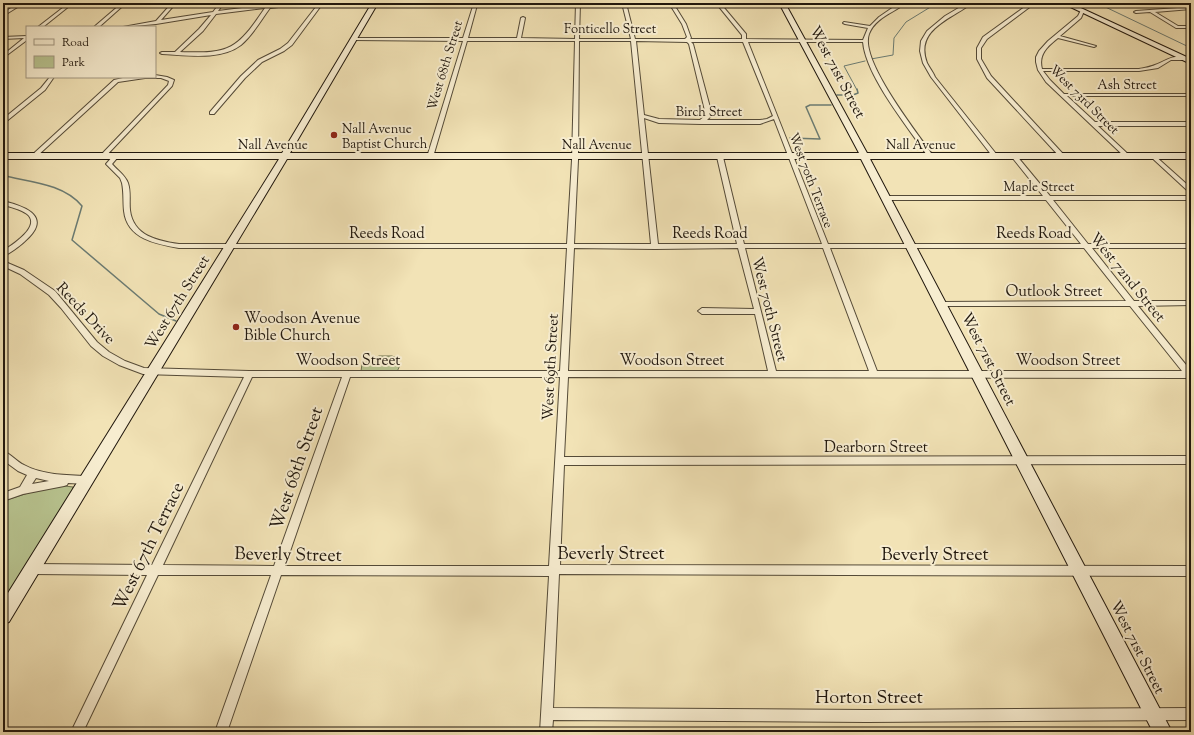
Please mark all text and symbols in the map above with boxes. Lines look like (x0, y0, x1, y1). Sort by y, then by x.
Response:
street label: West 68th Street (424, 18, 468, 113)
street label: Fonticello Street (564, 21, 657, 39)
street label: West 71st Street (803, 23, 870, 123)
legend (26, 26, 156, 78)
text: Road (62, 34, 89, 52)
text: Park (62, 54, 85, 72)
street label: West 73rd Street (1045, 62, 1123, 140)
street label: Ash Street (1097, 77, 1157, 95)
street label: Birch Street (676, 104, 743, 122)
place label: Nall Avenue Baptist Church (342, 121, 428, 154)
marker: Nall Avenue Baptist Church (329, 130, 339, 140)
street label: West 70th Terrace (784, 130, 837, 231)
street label: Nall Avenue (238, 137, 308, 155)
street label: Nall Avenue (562, 137, 632, 155)
street label: Nall Avenue (886, 137, 956, 155)
street label: Maple Street (1004, 179, 1075, 197)
street label: Reeds Road (349, 224, 425, 245)
street label: Reeds Road (672, 224, 748, 245)
street label: Reeds Road (996, 224, 1072, 245)
street label: West 72nd Street (1084, 229, 1170, 327)
street label: West 67th Street (141, 252, 216, 354)
street label: West 70th Street (745, 255, 792, 364)
street label: Reeds Drive (51, 278, 119, 350)
street label: Outlook Street (1005, 282, 1103, 303)
place label: Woodson Avenue Bible Church (244, 309, 360, 347)
street label: West 71st Street (955, 309, 1020, 410)
street label: West 69th Street (538, 313, 565, 421)
marker: Woodson Avenue Bible Church (231, 322, 241, 332)
street label: Woodson Street (296, 351, 400, 372)
street label: Woodson Street (620, 351, 724, 372)
street label: Woodson Street (1016, 351, 1120, 372)
street label: West 68th Street (265, 404, 331, 534)
street label: Dearborn Street (824, 438, 928, 459)
street label: West 67th Terrace (107, 478, 192, 615)
street label: Beverly Street (234, 542, 342, 570)
street label: Beverly Street (557, 542, 665, 568)
street label: Beverly Street (881, 543, 989, 569)
street label: West 71st Street (1104, 597, 1169, 698)
street label: Horton Street (815, 686, 923, 712)

